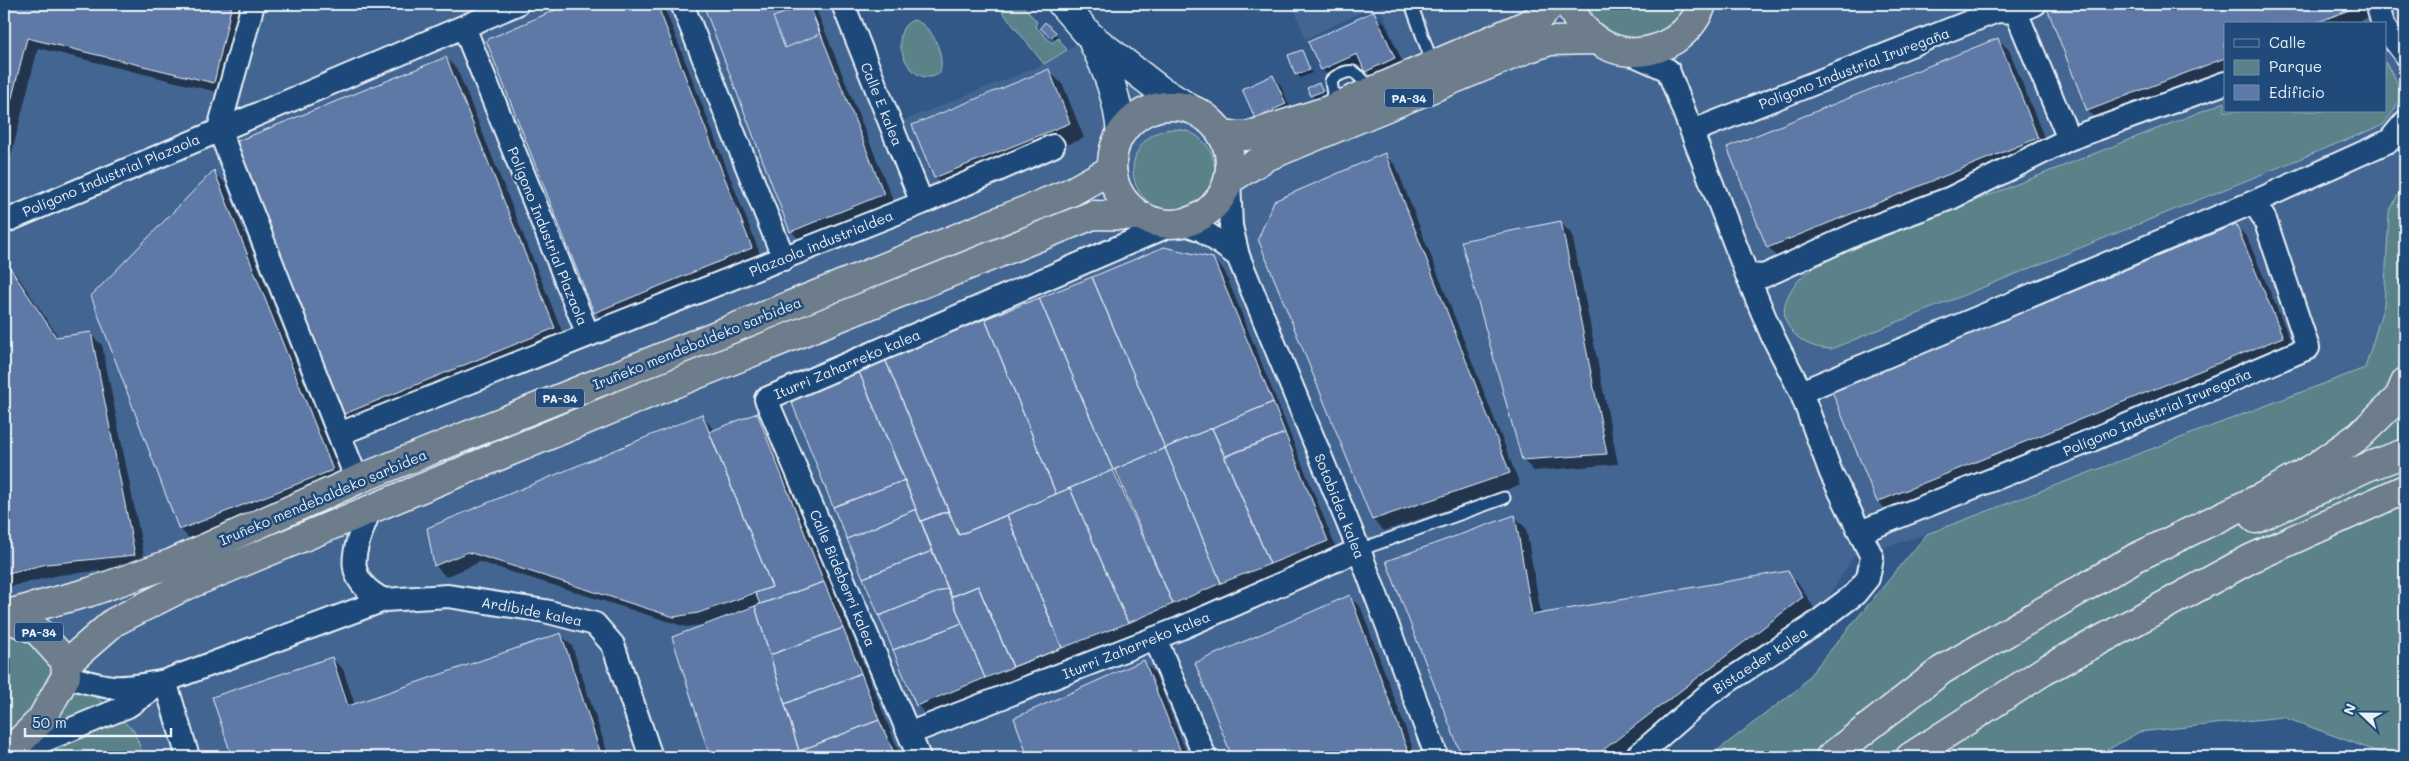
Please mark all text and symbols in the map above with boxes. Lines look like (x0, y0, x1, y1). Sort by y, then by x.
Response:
legend (2224, 22, 2386, 112)
street label: Polígono Industrial Iruregaña (1756, 23, 1952, 113)
text: Calle (2269, 32, 2306, 52)
text: Parque (2269, 56, 2322, 76)
street label: Calle E kalea (857, 59, 907, 149)
text: Edificio (2269, 82, 2325, 102)
road number: PA-34 (1385, 89, 1433, 108)
street label: Polígono Industrial Plazaola (19, 129, 203, 221)
street label: Polígono Industrial Plazaola (503, 144, 593, 328)
street label: Plazaola industrialdea (746, 205, 896, 281)
street label: Iruñeko mendebaldeko sarbidea (590, 292, 804, 394)
street label: Iturri Zaharreko kalea (771, 324, 923, 404)
street label: Polígono Industrial Iruregaña (2060, 364, 2254, 460)
road number: PA-34 (536, 388, 584, 408)
street label: Iruñeko mendebaldeko sarbidea (216, 445, 430, 549)
street label: Sotobidea kalea (1310, 451, 1370, 561)
street label: Calle Bideberri kalea (806, 507, 880, 649)
street label: Ardibide kalea (480, 592, 584, 630)
street label: Iturri Zaharreko kalea (1059, 607, 1213, 683)
road number: PA-34 (15, 622, 63, 642)
street label: Bistaeder kalea (1709, 622, 1811, 698)
north arrow (2336, 688, 2386, 738)
text: N (2339, 700, 2360, 717)
scale bar (25, 706, 171, 738)
text: 50 m (32, 712, 67, 732)

